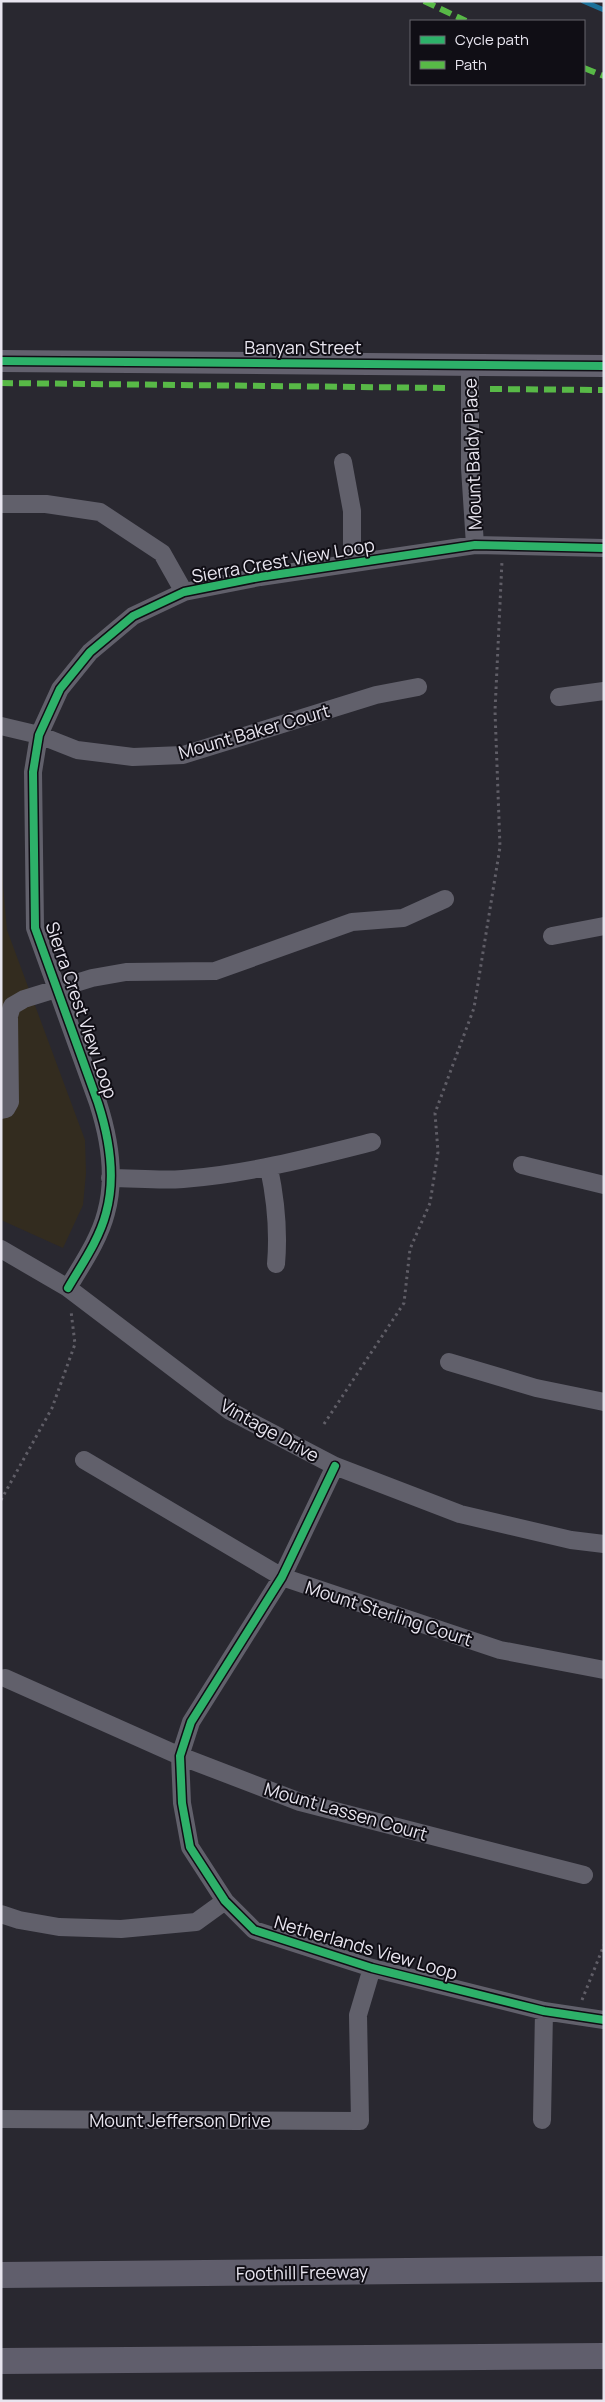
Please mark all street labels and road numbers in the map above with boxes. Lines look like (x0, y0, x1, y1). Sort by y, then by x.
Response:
street label: Banyan Street (244, 335, 362, 359)
street label: Mount Baldy Place (457, 377, 487, 531)
street label: Sierra Crest View Loop (190, 532, 376, 588)
street label: Mount Baker Court (176, 698, 332, 764)
street label: Sierra Crest View Loop (40, 918, 124, 1102)
street label: Vintage Drive (216, 1393, 324, 1467)
street label: Mount Sterling Court (302, 1575, 476, 1651)
street label: Mount Lassen Court (262, 1776, 430, 1846)
street label: Netherlands View Loop (272, 1909, 460, 1985)
street label: Mount Jefferson Drive (89, 2108, 271, 2132)
street label: Foothill Freeway (236, 2259, 369, 2285)

